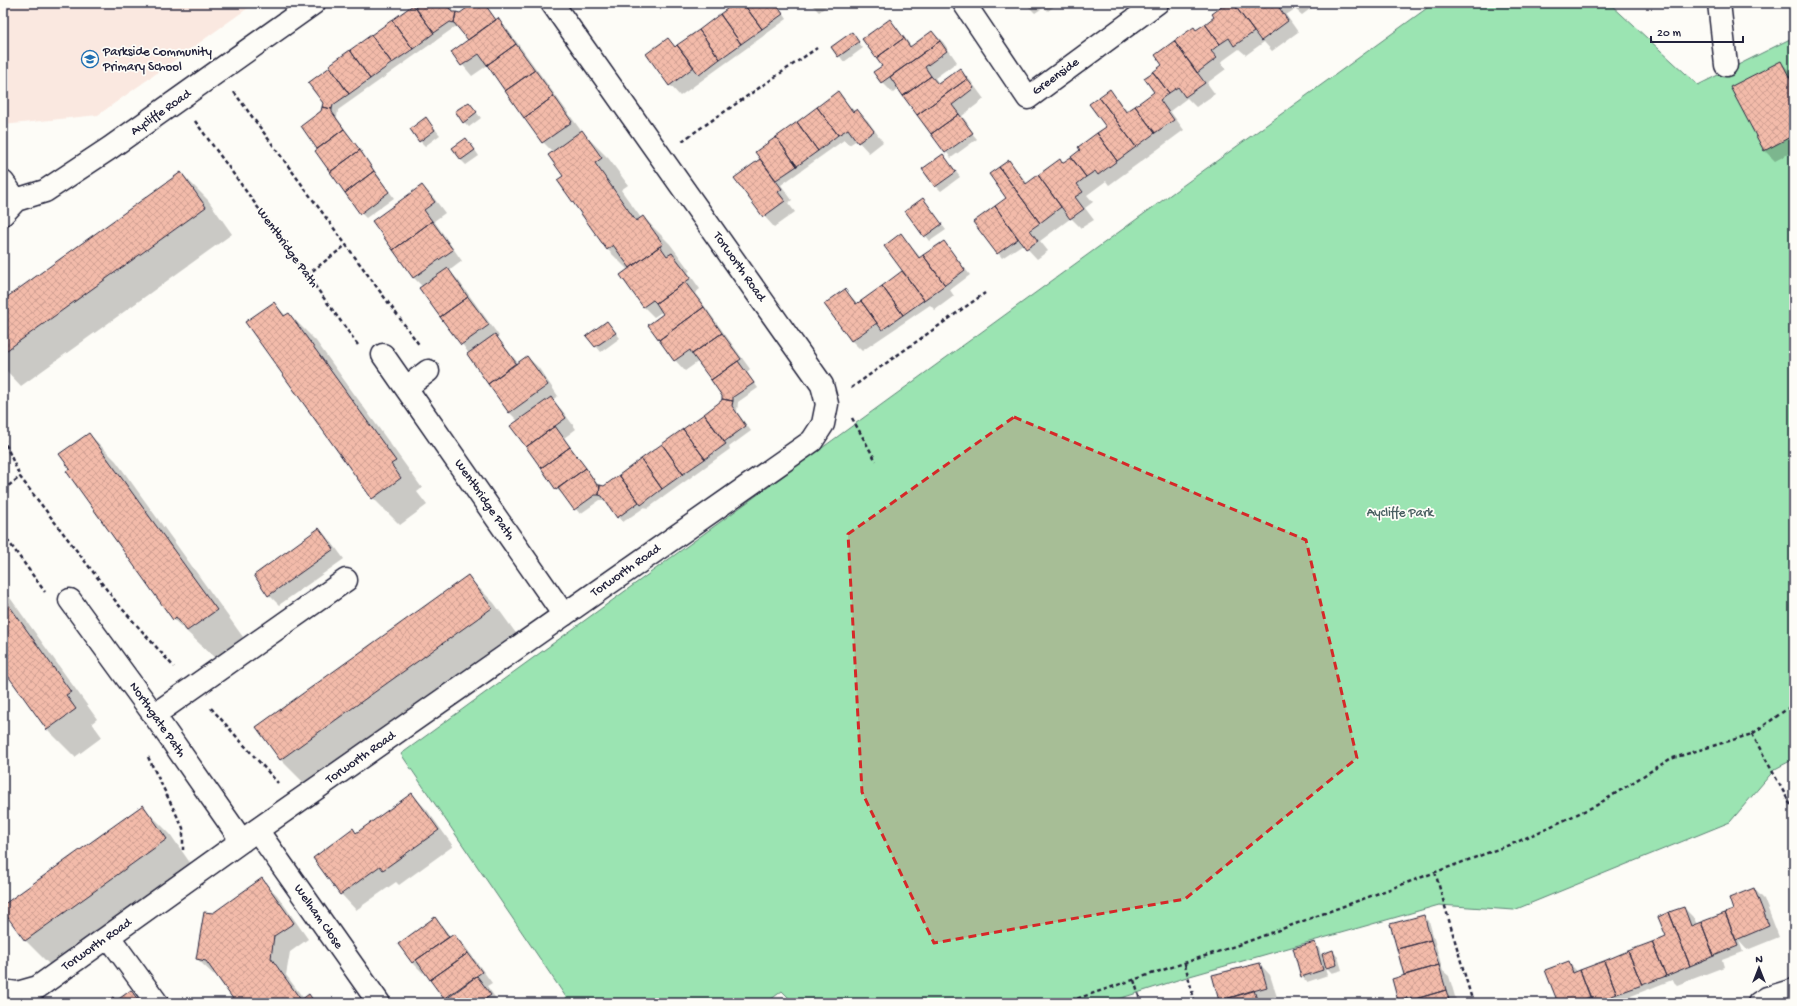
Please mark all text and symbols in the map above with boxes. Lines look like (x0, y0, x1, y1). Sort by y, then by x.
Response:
scale bar (1651, 18, 1743, 44)
text: 20 m (1657, 27, 1682, 41)
place label: Parkside Community Primary School (102, 45, 212, 75)
school or university icon: Parkside Community Primary School (80, 49, 100, 69)
street label: Greenside (1030, 55, 1083, 99)
street label: Aycliffe Road (128, 86, 195, 139)
street label: Wentbridge Path (253, 205, 321, 291)
street label: Torworth Road (709, 228, 769, 306)
street label: Wentbridge Path (451, 457, 517, 543)
park label: Aycliffe Park (1367, 506, 1435, 521)
street label: Torworth Road (587, 541, 665, 601)
street label: Northgate Path (125, 679, 189, 761)
street label: Torworth Road (322, 728, 400, 788)
street label: Welham Close (290, 882, 346, 952)
street label: Torworth Road (58, 915, 136, 975)
north arrow (1739, 948, 1779, 988)
text: N (1755, 954, 1763, 966)

